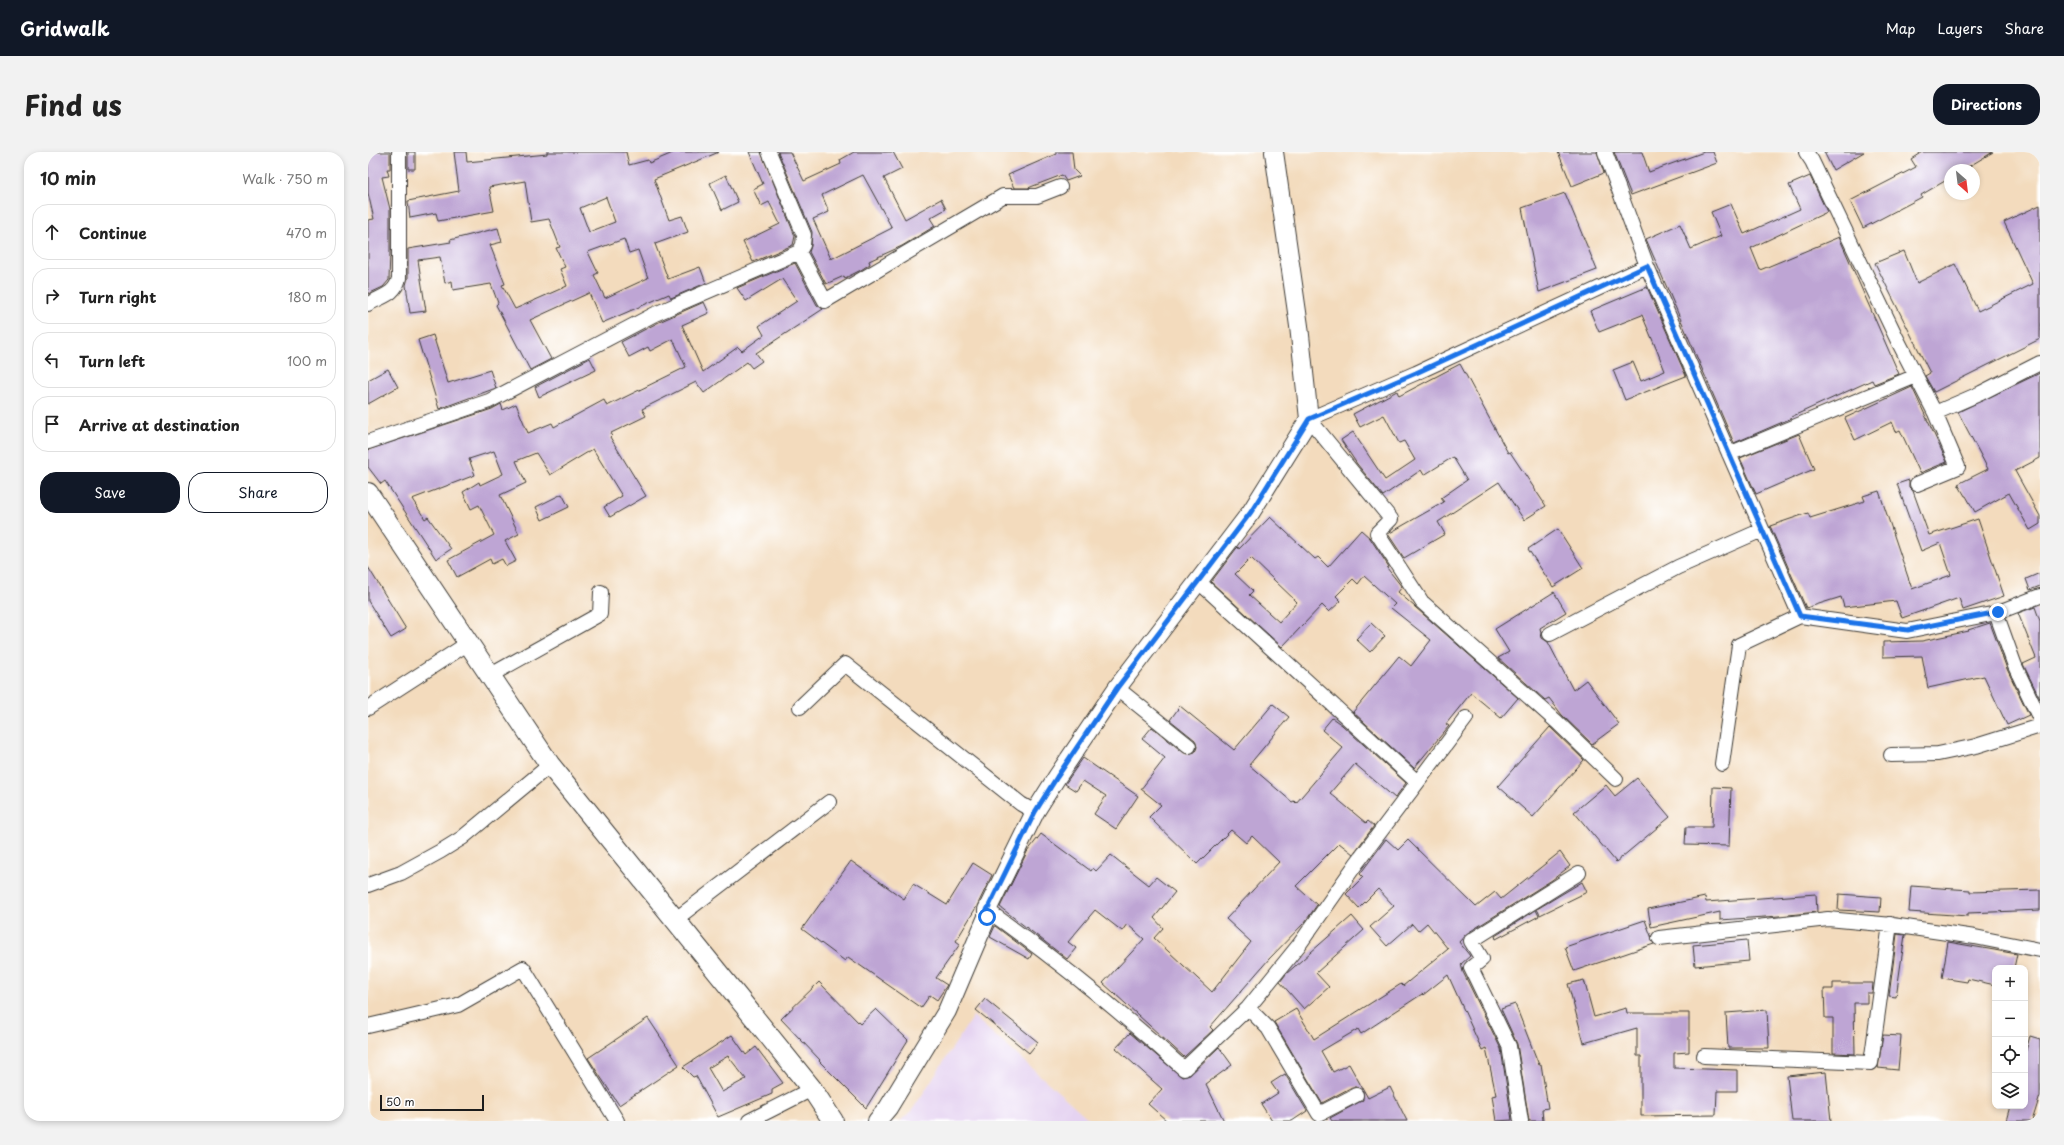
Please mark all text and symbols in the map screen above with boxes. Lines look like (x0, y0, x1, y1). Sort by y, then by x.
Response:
text: Gridwalk (20, 14, 110, 42)
text: Map (1886, 18, 1916, 39)
text: Layers (1938, 18, 1983, 39)
text: Share (2005, 18, 2044, 39)
text: Find us (24, 83, 122, 126)
button: Directions (1933, 84, 2040, 125)
north arrow (1944, 164, 1980, 200)
text: 10 min (40, 165, 96, 191)
text: Walk · 750 m (242, 169, 328, 188)
icon: ahead (41, 221, 63, 243)
text: Continue (79, 221, 147, 244)
text: 470 m (286, 223, 327, 242)
icon: right (41, 285, 63, 307)
text: Turn right (79, 285, 156, 308)
text: 180 m (288, 287, 327, 306)
icon: left (41, 349, 63, 371)
text: Turn left (79, 349, 145, 372)
text: 100 m (287, 351, 327, 370)
icon: arrive (41, 413, 63, 435)
text: Arrive at destination (79, 413, 240, 436)
button: Save (40, 472, 180, 513)
button: Share (188, 472, 328, 513)
route end (1989, 603, 2007, 621)
route start (978, 908, 996, 926)
map controls (1992, 965, 2028, 1109)
button: + (1992, 965, 2028, 1001)
button: − (1992, 1001, 2028, 1037)
button: locate (1992, 1037, 2028, 1073)
button: layers (1992, 1073, 2028, 1109)
scale bar (380, 1093, 484, 1112)
text: 50 m (386, 1093, 415, 1110)

